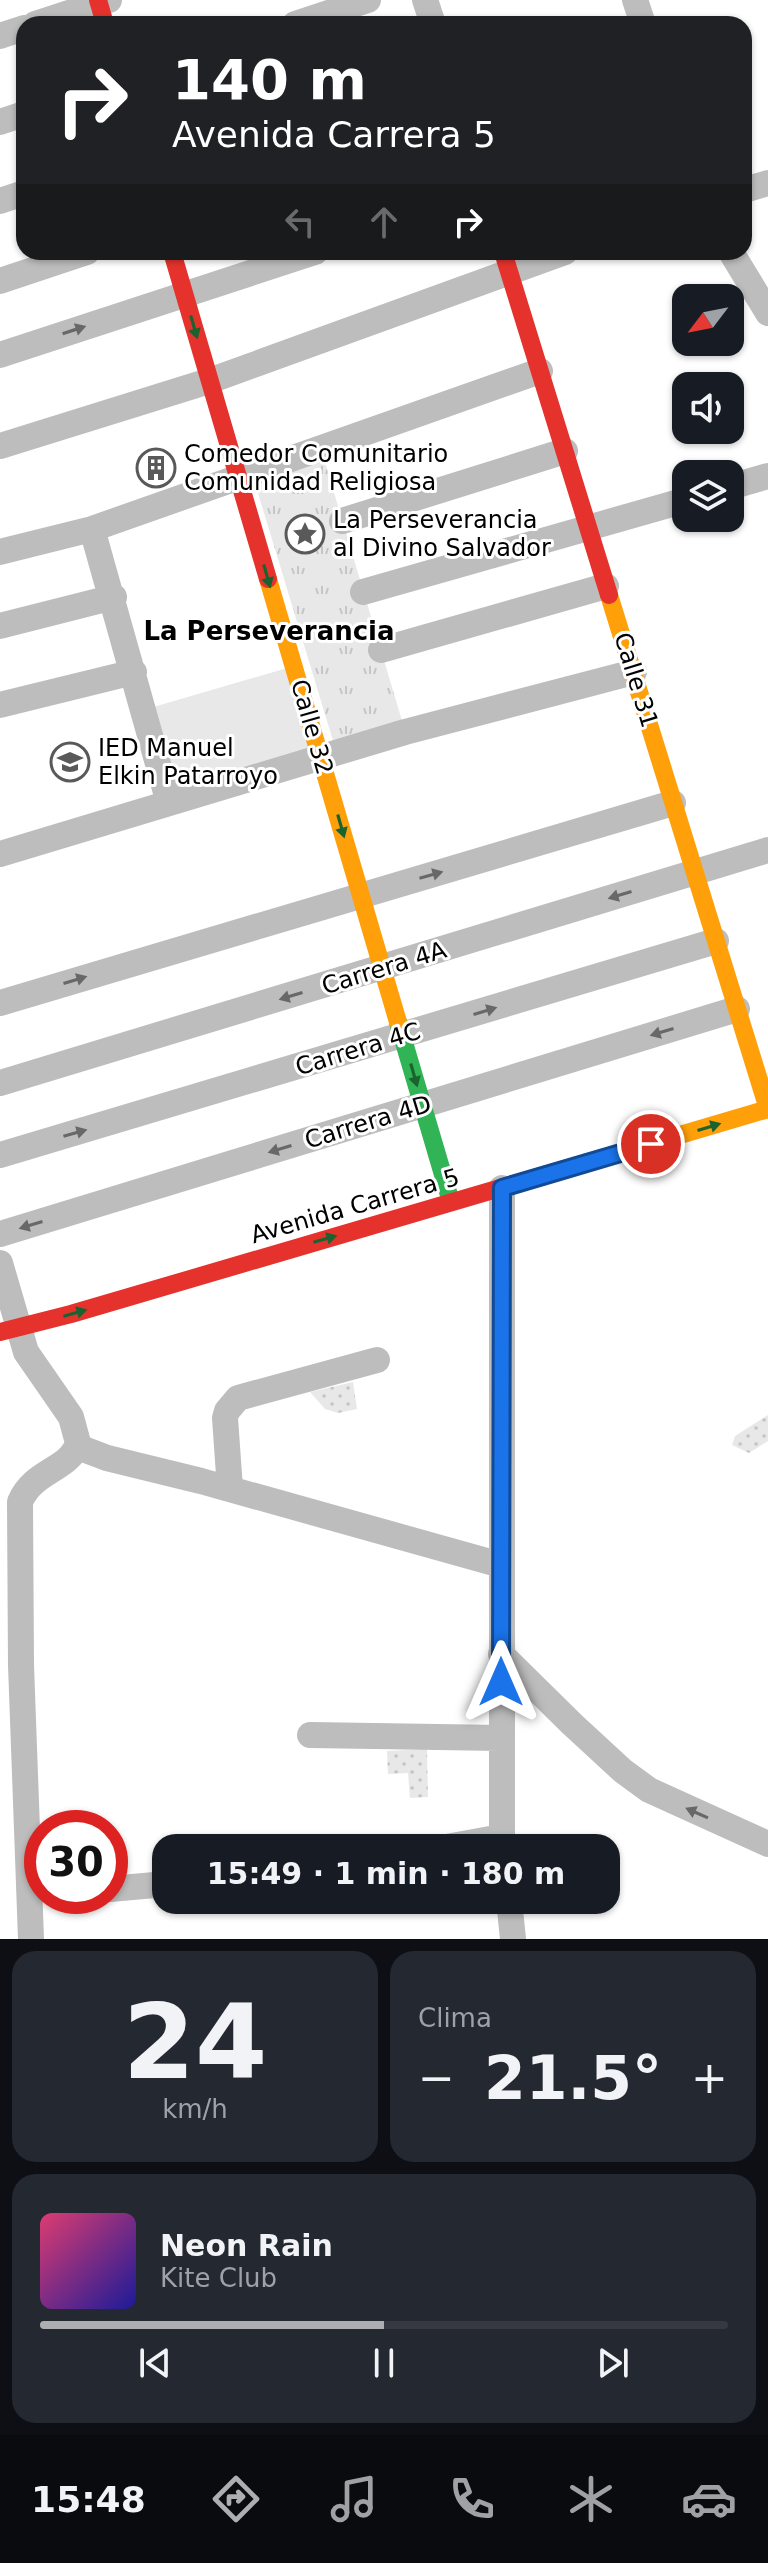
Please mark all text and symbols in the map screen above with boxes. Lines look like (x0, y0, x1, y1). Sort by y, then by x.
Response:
text: 140 m (172, 47, 367, 112)
icon: right (40, 48, 144, 152)
text: Avenida Carrera 5 (172, 114, 496, 155)
icon: left (278, 200, 322, 244)
icon: ahead (362, 200, 406, 244)
icon: right (446, 200, 490, 244)
north arrow (672, 284, 744, 356)
map controls (672, 284, 744, 532)
one-way arrow (188, 315, 201, 339)
one-way arrow (62, 324, 86, 336)
button: sound (672, 372, 744, 444)
place label: Comedor Comunitario Comunidad Religiosa (184, 440, 448, 496)
building icon: Comedor Comunitario Comunidad Religiosa (135, 447, 177, 489)
button: layers (672, 460, 744, 532)
place label: La Perseverancia al Divino Salvador (333, 506, 551, 562)
place icon: La Perseverancia al Divino Salvador (284, 513, 326, 555)
one-way arrow (262, 564, 274, 589)
district label: La Perseverancia (143, 616, 395, 646)
street label: Calle 31 (608, 629, 664, 731)
street label: Calle 32 (285, 676, 339, 778)
place label: IED Manuel Elkin Patarroyo (98, 734, 278, 790)
school or university icon: IED Manuel Elkin Patarroyo (49, 741, 91, 783)
one-way arrow (335, 814, 348, 838)
one-way arrow (420, 868, 444, 881)
one-way arrow (608, 889, 632, 902)
street label: Carrera 4A (318, 936, 450, 1000)
one-way arrow (63, 973, 87, 986)
one-way arrow (279, 990, 303, 1003)
one-way arrow (474, 1004, 498, 1017)
street label: Carrera 4C (292, 1017, 424, 1081)
one-way arrow (650, 1026, 674, 1039)
one-way arrow (408, 1064, 421, 1088)
street label: Carrera 4D (301, 1089, 435, 1155)
pin (617, 1110, 685, 1178)
one-way arrow (697, 1120, 721, 1133)
icon: arrive (629, 1122, 673, 1166)
one-way arrow (62, 1126, 87, 1138)
one-way arrow (267, 1143, 291, 1156)
street label: Avenida Carrera 5 (247, 1163, 463, 1249)
one-way arrow (19, 1219, 43, 1232)
one-way arrow (313, 1232, 337, 1245)
one-way arrow (63, 1306, 88, 1318)
position arrow (459, 1640, 543, 1724)
one-way arrow (685, 1806, 708, 1820)
speed limit sign: 30 (24, 1810, 128, 1914)
text: 15:49 · 1 min · 180 m (207, 1856, 565, 1891)
text: 24 (123, 1981, 267, 2103)
text: Clima (418, 2003, 492, 2033)
text: 21.5° (484, 2043, 662, 2113)
text: − (418, 2052, 455, 2103)
text: + (691, 2052, 728, 2103)
text: km/h (162, 2094, 228, 2124)
text: Neon Rain (160, 2228, 333, 2263)
text: Kite Club (160, 2263, 277, 2293)
icon: previous (133, 2341, 177, 2385)
icon: pause (362, 2341, 406, 2385)
icon: next (591, 2341, 635, 2385)
icon: directions (208, 2471, 264, 2527)
icon: music (326, 2471, 382, 2527)
icon: phone (444, 2471, 500, 2527)
icon: climate (563, 2471, 619, 2527)
icon: car (681, 2471, 737, 2527)
text: 15:48 (31, 2479, 146, 2520)

